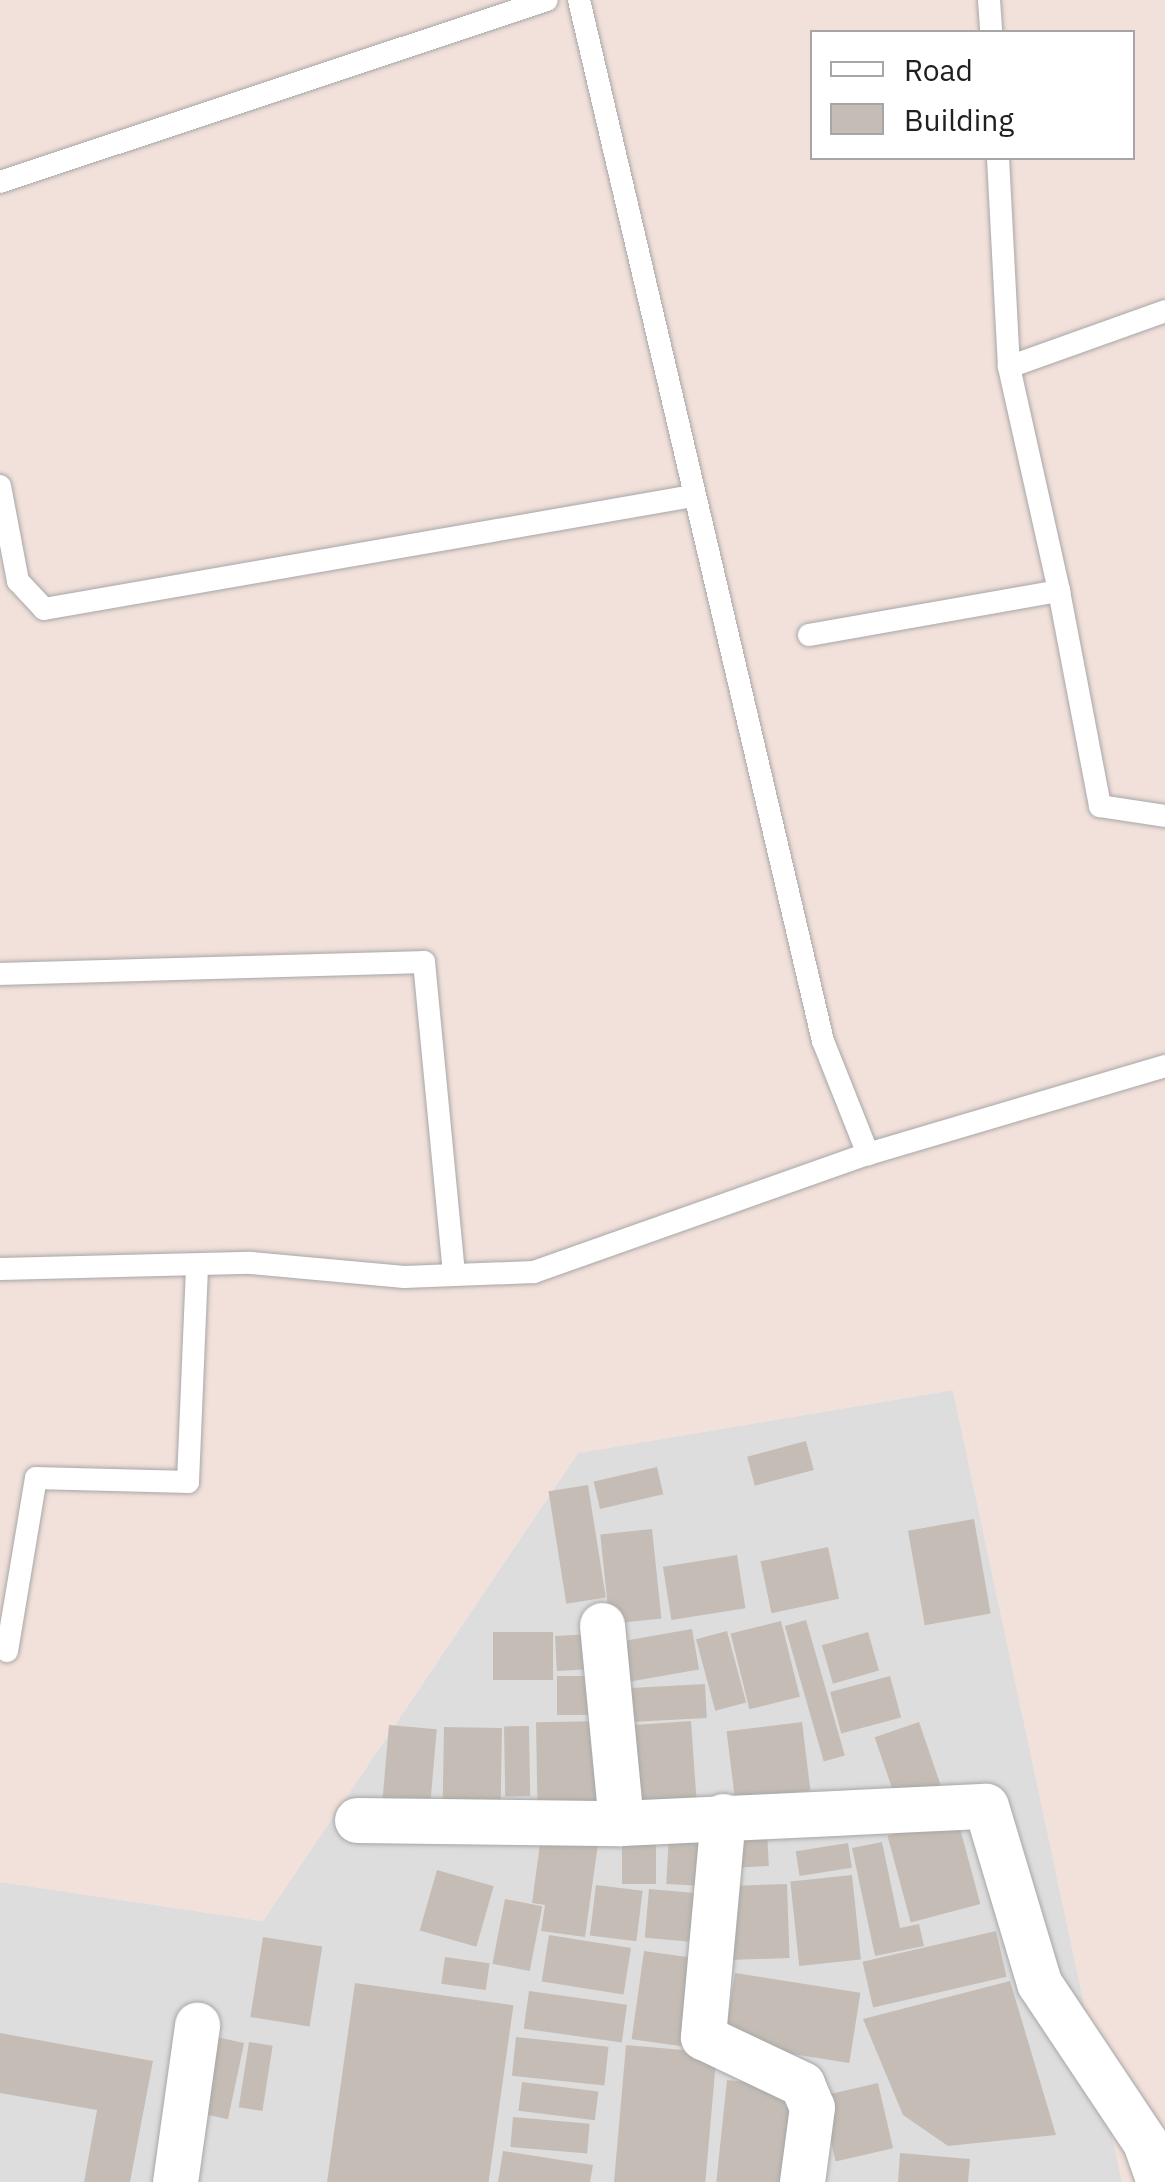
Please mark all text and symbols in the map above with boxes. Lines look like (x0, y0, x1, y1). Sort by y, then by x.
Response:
legend (810, 30, 1135, 160)
text: Road (904, 50, 973, 89)
text: Building (904, 100, 1014, 139)

